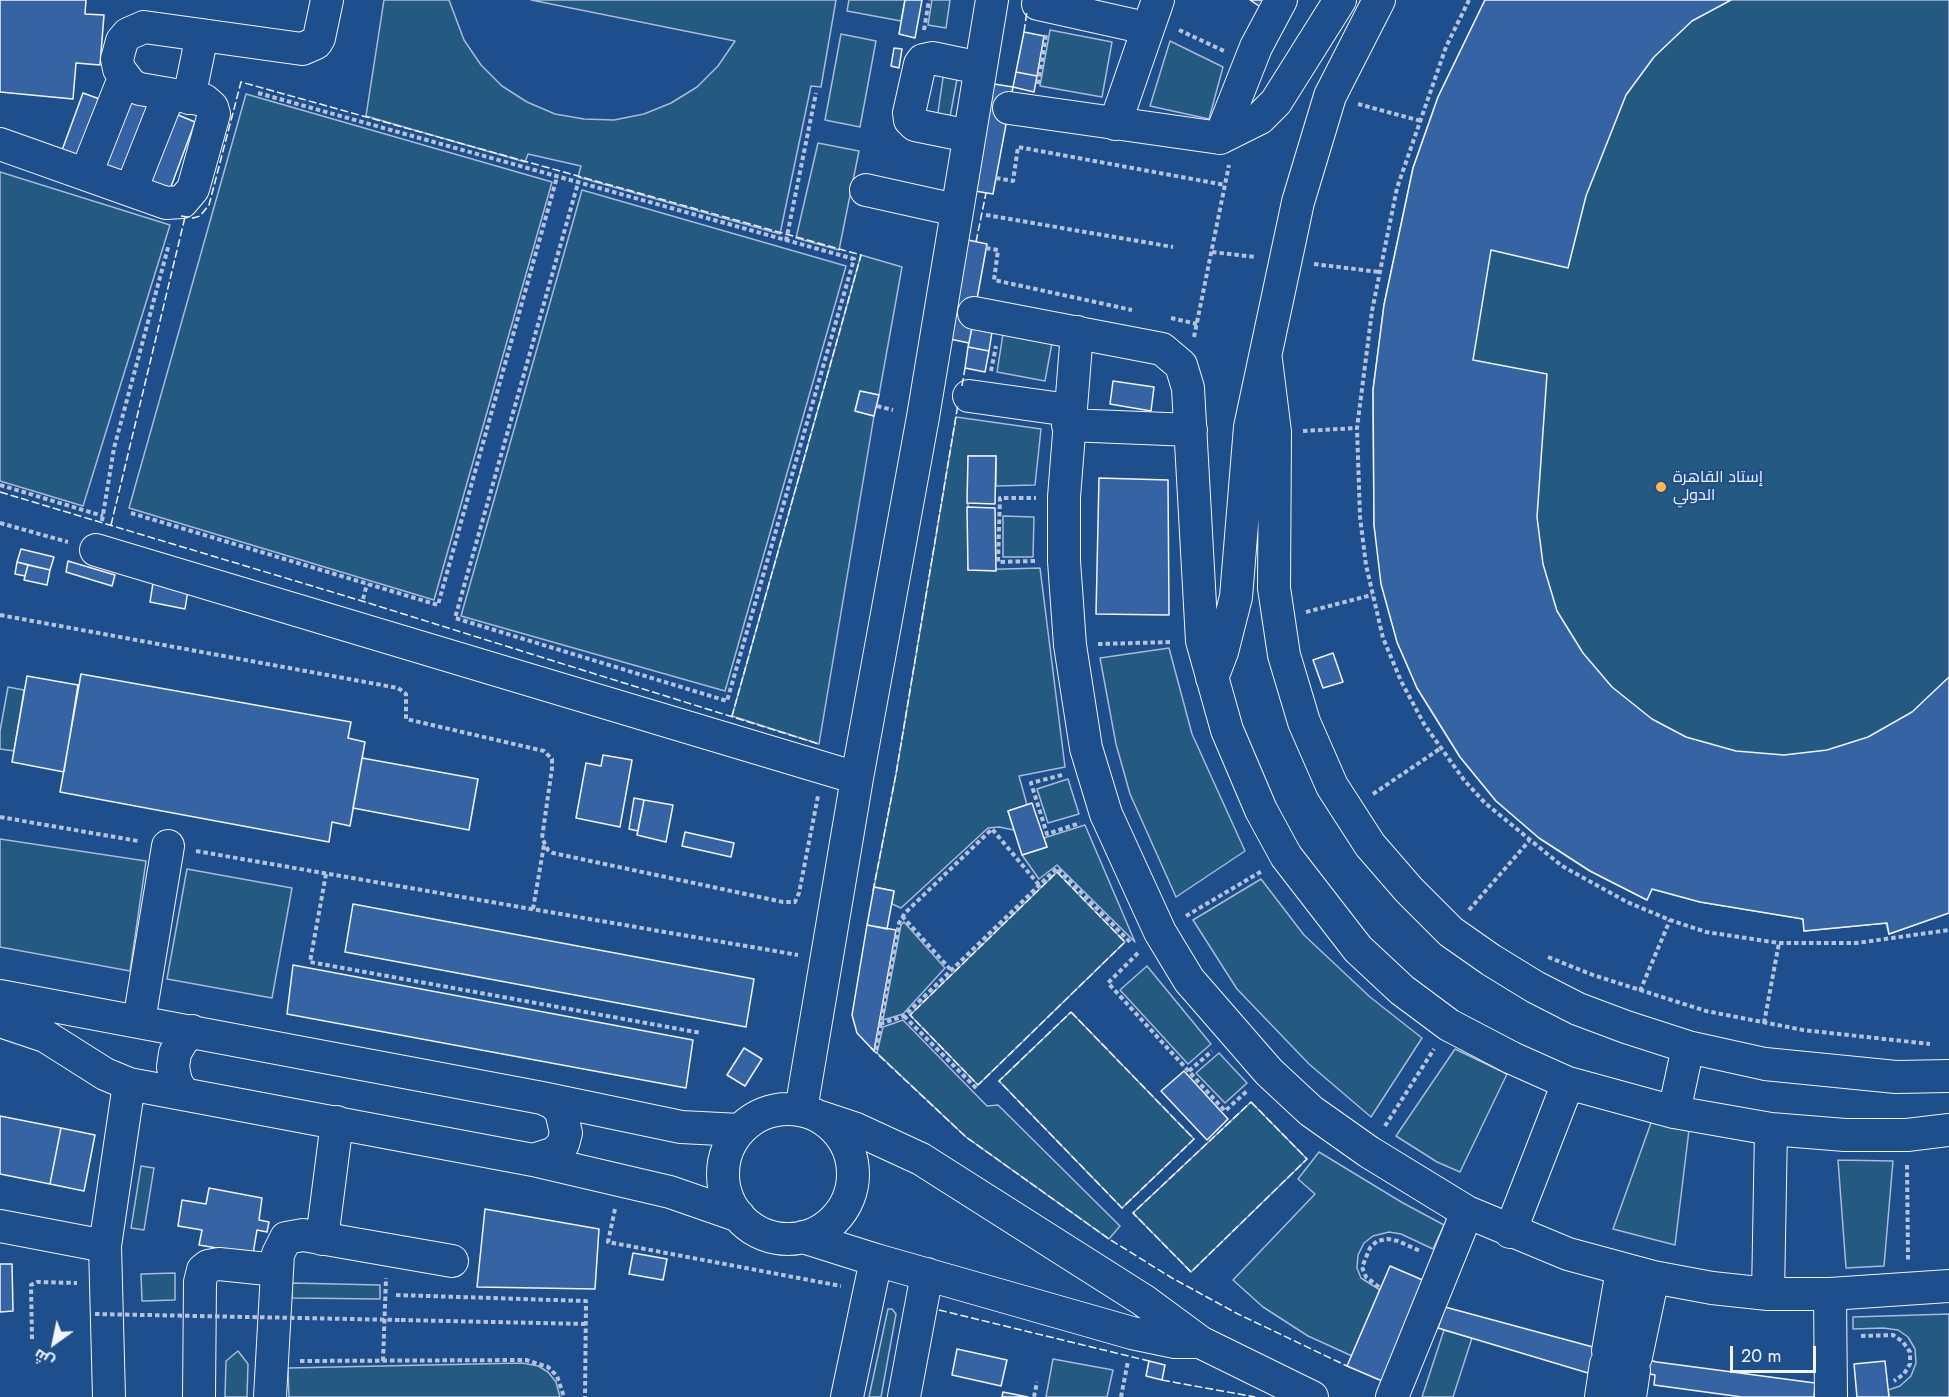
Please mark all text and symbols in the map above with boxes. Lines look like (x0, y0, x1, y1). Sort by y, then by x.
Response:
place label: إستاد القاهرة الدولي (1673, 468, 1763, 506)
marker: إستاد القاهرة الدولي (1654, 480, 1668, 494)
north arrow (24, 1313, 84, 1373)
scale bar (1733, 1334, 1818, 1372)
text: ش (29, 1343, 59, 1374)
text: 20 m (1741, 1343, 1781, 1369)

